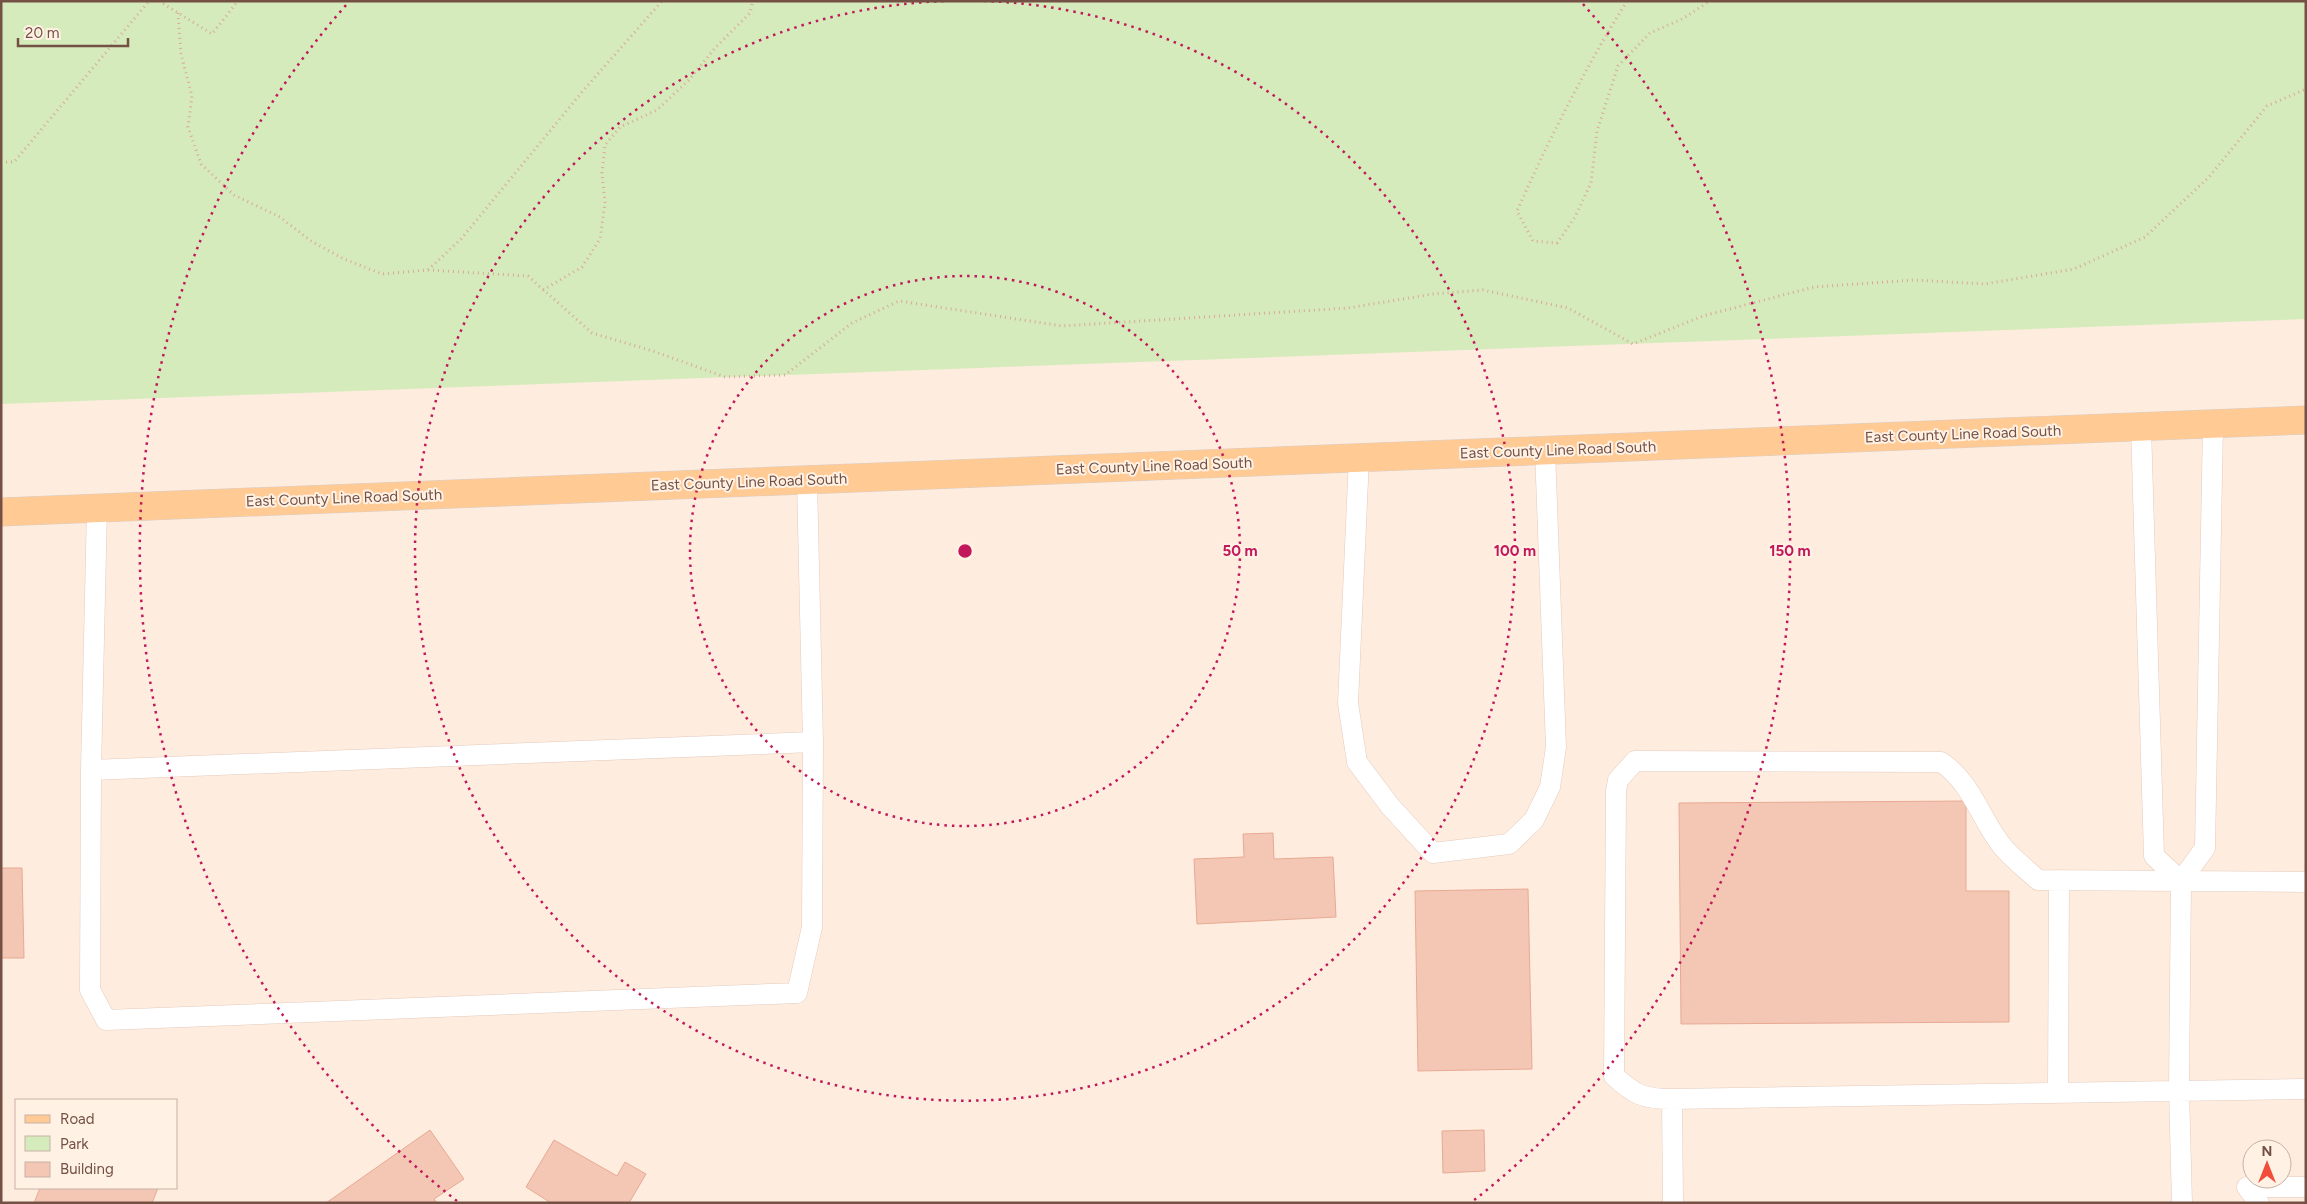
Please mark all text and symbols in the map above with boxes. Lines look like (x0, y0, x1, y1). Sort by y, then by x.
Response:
scale bar (18, 15, 128, 47)
text: 20 m (25, 24, 59, 42)
street label: East County Line Road South (1864, 422, 2062, 446)
street label: East County Line Road South (1459, 438, 1657, 462)
street label: East County Line Road South (1055, 454, 1253, 478)
street label: East County Line Road South (650, 470, 848, 494)
street label: East County Line Road South (245, 486, 443, 510)
centre of rings (956, 542, 974, 560)
text: 50 m (1222, 542, 1258, 560)
text: 100 m (1494, 542, 1536, 560)
text: 150 m (1769, 542, 1811, 560)
legend (15, 1099, 178, 1189)
text: Road (60, 1110, 95, 1128)
text: Park (60, 1135, 89, 1153)
north arrow (2242, 1139, 2292, 1189)
text: N (2262, 1143, 2272, 1160)
text: Building (60, 1160, 114, 1178)

